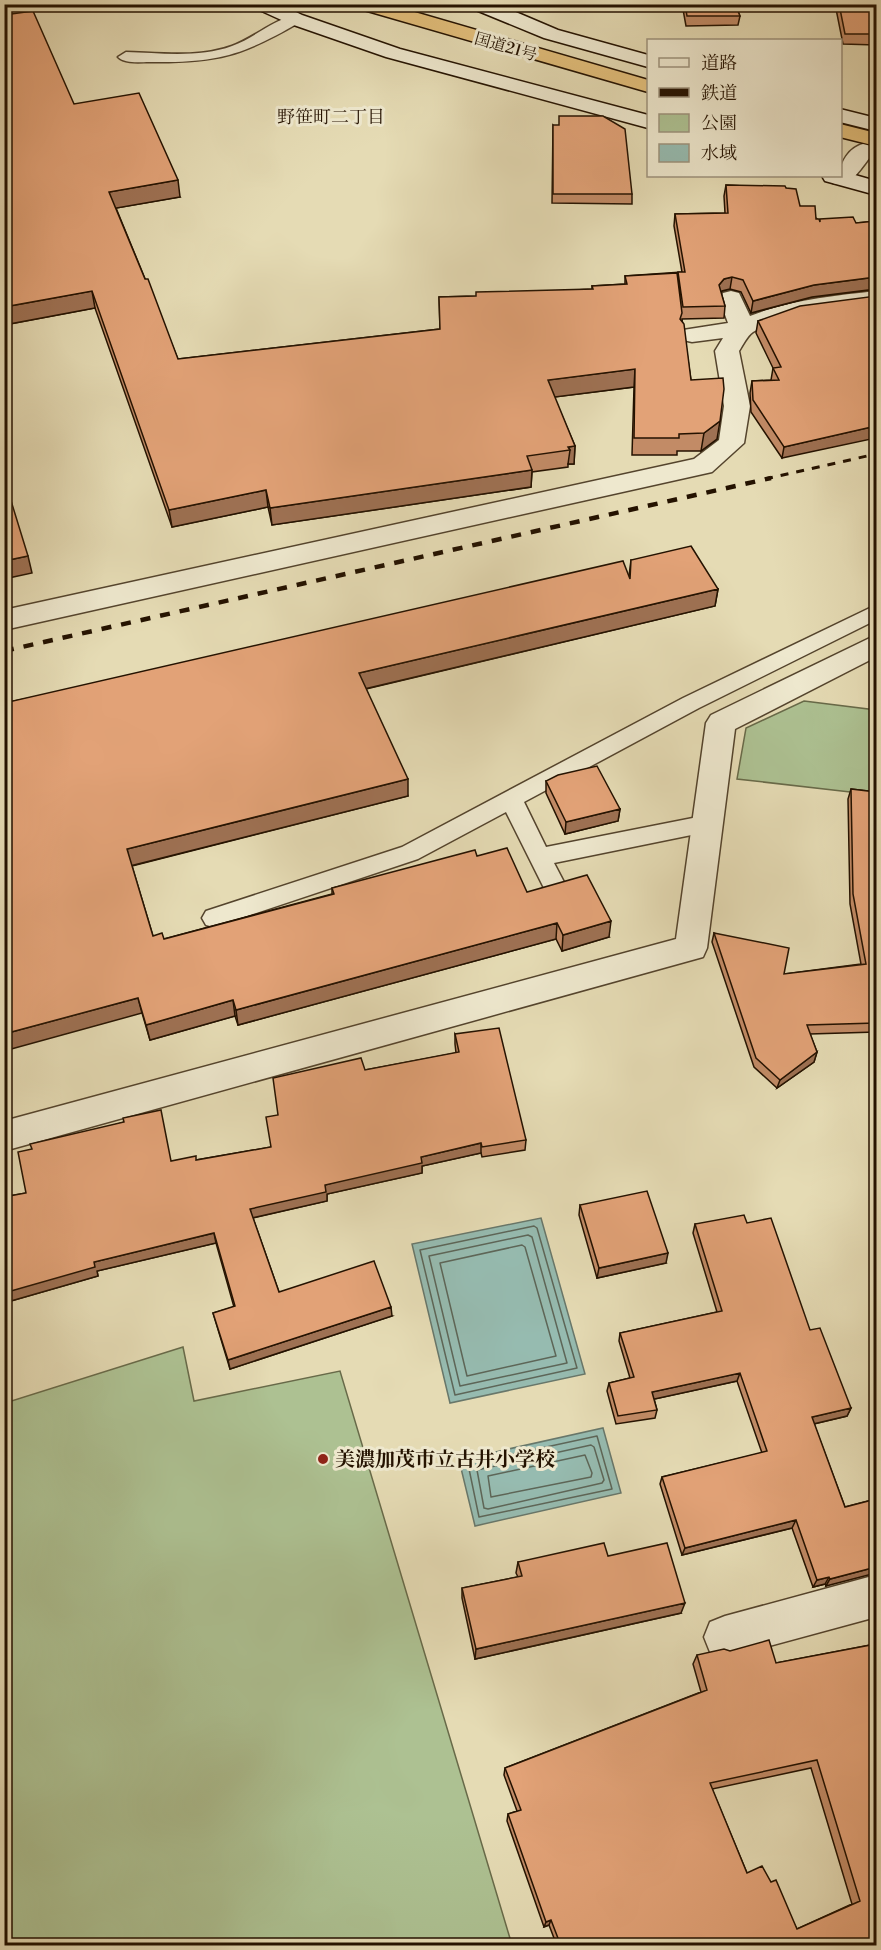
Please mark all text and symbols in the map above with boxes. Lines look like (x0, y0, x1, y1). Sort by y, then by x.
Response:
street label: 国道21号 (472, 28, 539, 65)
legend (647, 39, 842, 177)
text: 道路 (701, 52, 737, 75)
text: 鉄道 (701, 82, 737, 105)
district label: 野笹町二丁目 (277, 106, 385, 129)
text: 公園 (701, 112, 737, 135)
text: 水域 (701, 142, 737, 165)
place label: 美濃加茂市立古井小学校 (335, 1448, 555, 1473)
marker: 美濃加茂市立古井小学校 (316, 1452, 330, 1466)

